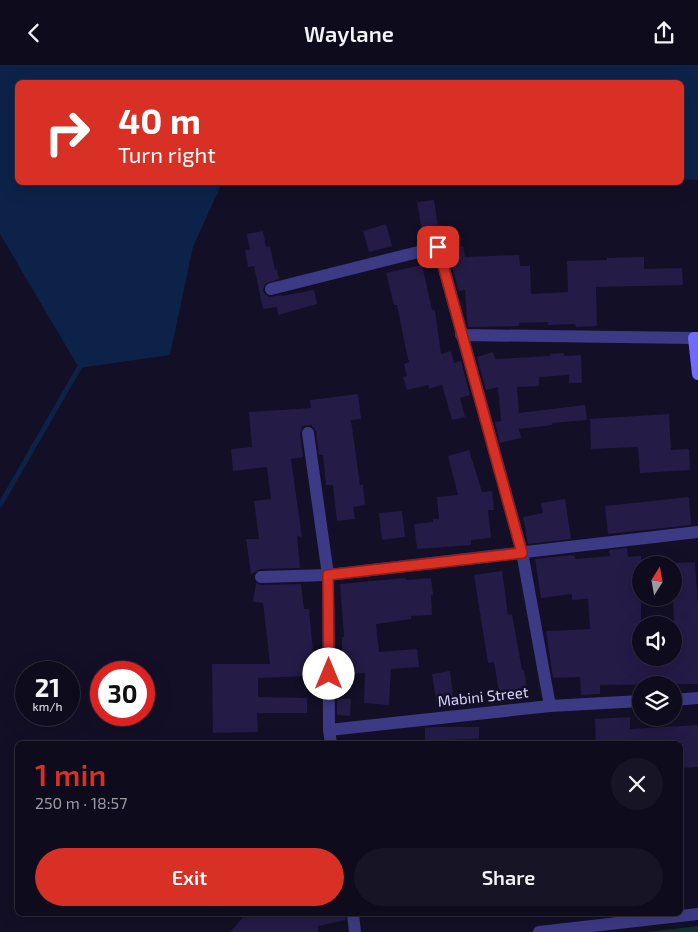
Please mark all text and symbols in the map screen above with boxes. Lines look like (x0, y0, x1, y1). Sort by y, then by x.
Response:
icon: back (20, 19, 48, 47)
icon: share (650, 19, 678, 47)
text: Waylane (304, 20, 394, 46)
text: 40 m (118, 99, 201, 141)
icon: right (35, 100, 100, 165)
text: Turn right (118, 141, 216, 167)
pin (417, 226, 459, 268)
icon: arrive (424, 233, 452, 261)
north arrow (632, 556, 682, 606)
map controls (632, 556, 682, 726)
button: sound (632, 616, 682, 666)
position arrow (302, 647, 354, 699)
speed limit sign: 30 (90, 661, 155, 726)
text: 21 (35, 672, 60, 702)
button: layers (632, 676, 682, 726)
street label: Mabini Street (437, 682, 529, 710)
text: km/h (33, 699, 62, 713)
text: 1 min (35, 756, 106, 792)
button: close (611, 758, 663, 810)
text: 250 m · 18:57 (35, 793, 127, 812)
button: Exit (35, 848, 344, 906)
button: Share (354, 848, 663, 906)

